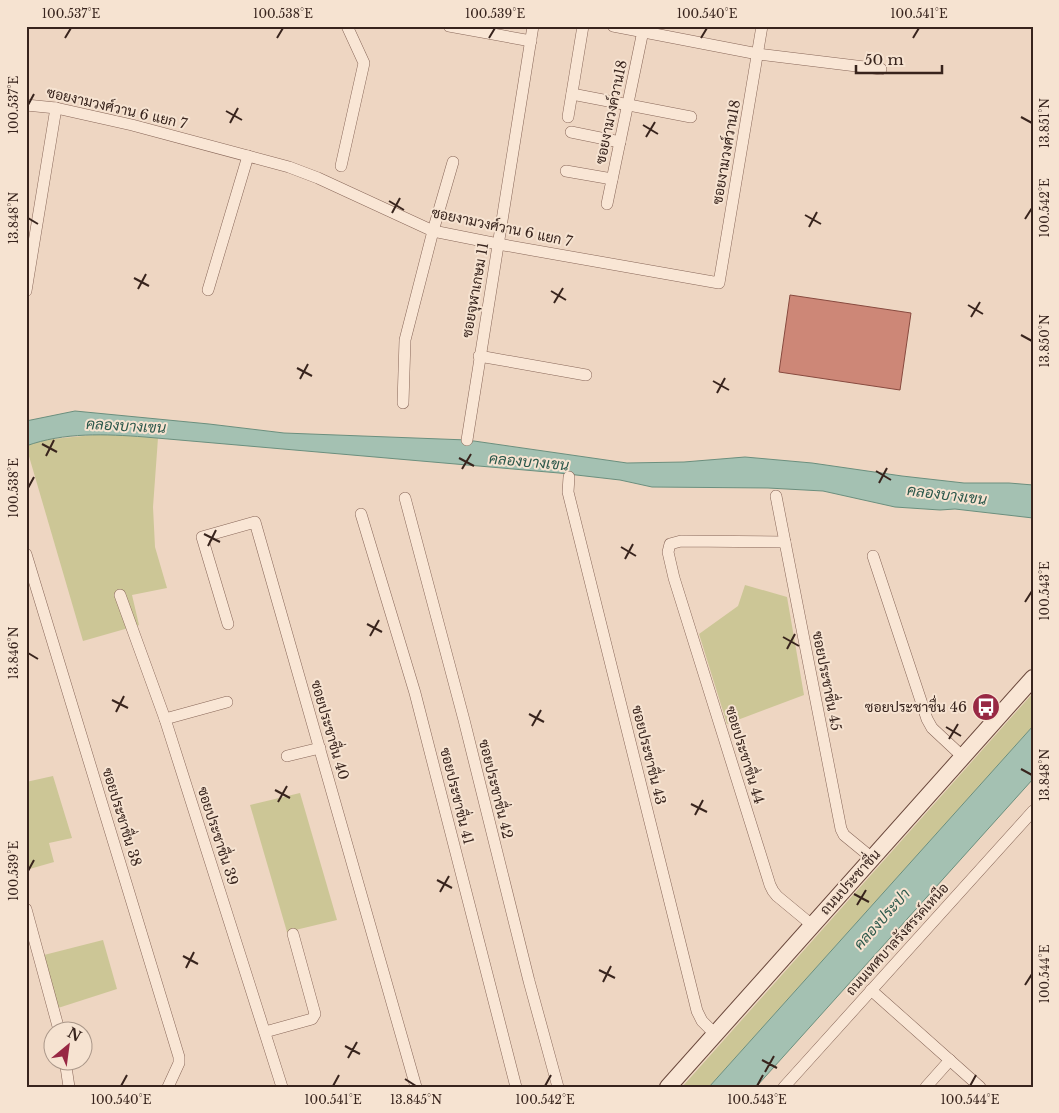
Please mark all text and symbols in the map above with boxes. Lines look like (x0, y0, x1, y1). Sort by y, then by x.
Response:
text: 100.537°E (42, 6, 101, 21)
text: 100.538°E (253, 6, 313, 21)
text: 100.539°E (465, 6, 525, 21)
text: 100.540°E (677, 6, 738, 21)
text: 100.541°E (890, 6, 948, 21)
scale bar (856, 42, 943, 74)
text: 50 m (864, 50, 904, 69)
street label: ซอยงามวงค์วาน18 (591, 58, 631, 166)
text: 100.537°E (6, 75, 21, 134)
street label: ซอยงามวงศ์วาน 6 แยก 7 (45, 83, 190, 133)
street label: ซอยงามวงศ์วาน18 (708, 98, 744, 206)
text: 13.851°N (1037, 98, 1052, 148)
text: 100.542°E (1037, 178, 1052, 238)
text: 13.848°N (6, 192, 21, 244)
street label: ซอยงามวงศ์วาน 6 แยก 7 (430, 203, 575, 251)
street label: ซอยจุฬาเกษม 11 (458, 241, 493, 339)
text: 13.850°N (1037, 314, 1052, 368)
water label: คลองบางเขน (85, 414, 167, 437)
water label: คลองบางเขน (488, 449, 570, 475)
text: 100.538°E (6, 458, 21, 518)
water label: คลองบางเขน (906, 480, 988, 509)
text: 100.543°E (1037, 561, 1052, 621)
text: 13.846°N (6, 626, 21, 679)
street label: ซอยประชาชื่น 45 (809, 629, 848, 732)
street label: ซอยประชาชื่น 40 (307, 677, 356, 782)
bus stop icon: ซอยประชาชื่น 46 (971, 692, 1001, 722)
place label: ซอยประชาชื่น 46 (865, 695, 967, 716)
street label: ซอยประชาชื่น 43 (628, 703, 673, 807)
street label: ซอยประชาชื่น 44 (722, 703, 771, 806)
street label: ซอยประชาชื่น 42 (475, 737, 520, 841)
street label: ซอยประชาชื่น 41 (436, 745, 481, 846)
text: 13.848°N (1037, 749, 1052, 801)
street label: ซอยประชาชื่น 38 (98, 765, 148, 868)
street label: ซอยประชาชื่น 39 (194, 784, 245, 888)
text: 100.539°E (6, 841, 21, 901)
street label: ถนนประชาชื่น (814, 843, 884, 919)
street label: ถนนเทศบาลรังสรรค์เหนือ (842, 879, 952, 999)
water label: คลองประปา (849, 884, 914, 953)
text: 100.544°E (1037, 944, 1052, 1003)
north arrow (42, 1020, 92, 1070)
text: N (64, 1024, 84, 1046)
text: 100.540°E (91, 1092, 152, 1107)
text: 100.541°E (304, 1092, 362, 1107)
text: 13.845°N (390, 1092, 442, 1107)
text: 100.542°E (515, 1092, 575, 1107)
text: 100.543°E (727, 1092, 787, 1107)
text: 100.544°E (941, 1092, 1000, 1107)

